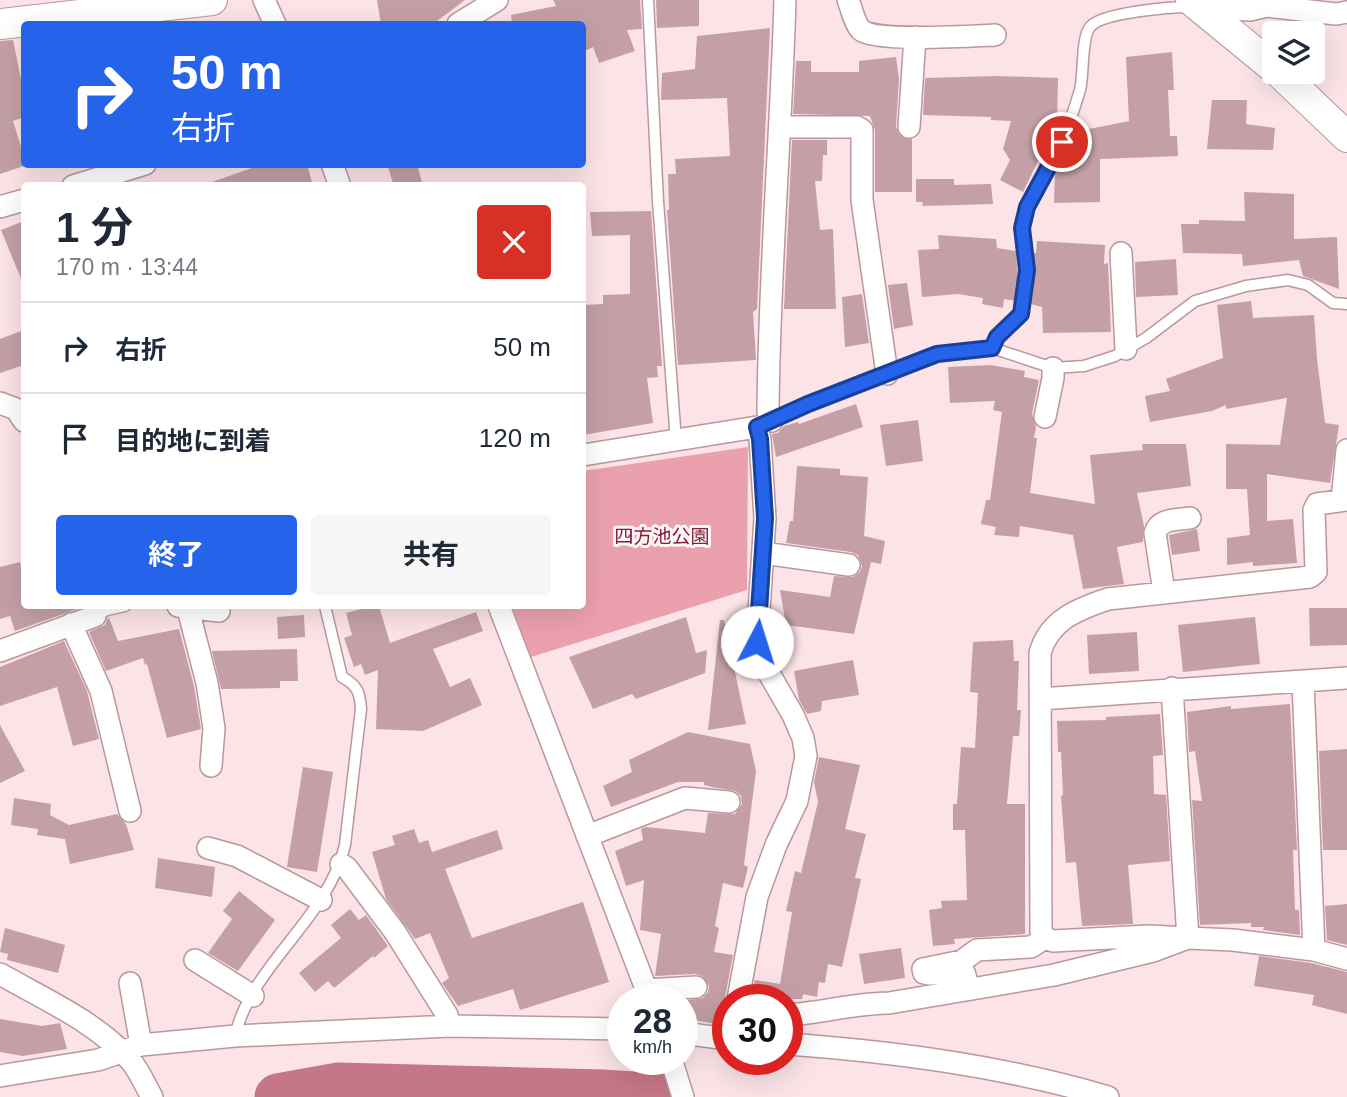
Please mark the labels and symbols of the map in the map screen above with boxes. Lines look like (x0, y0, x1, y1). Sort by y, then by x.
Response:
pin (1032, 112, 1092, 172)
park label: 四方池公園 (614, 526, 710, 547)
position arrow (720, 605, 794, 679)
speed limit sign: 30 (712, 984, 803, 1075)

